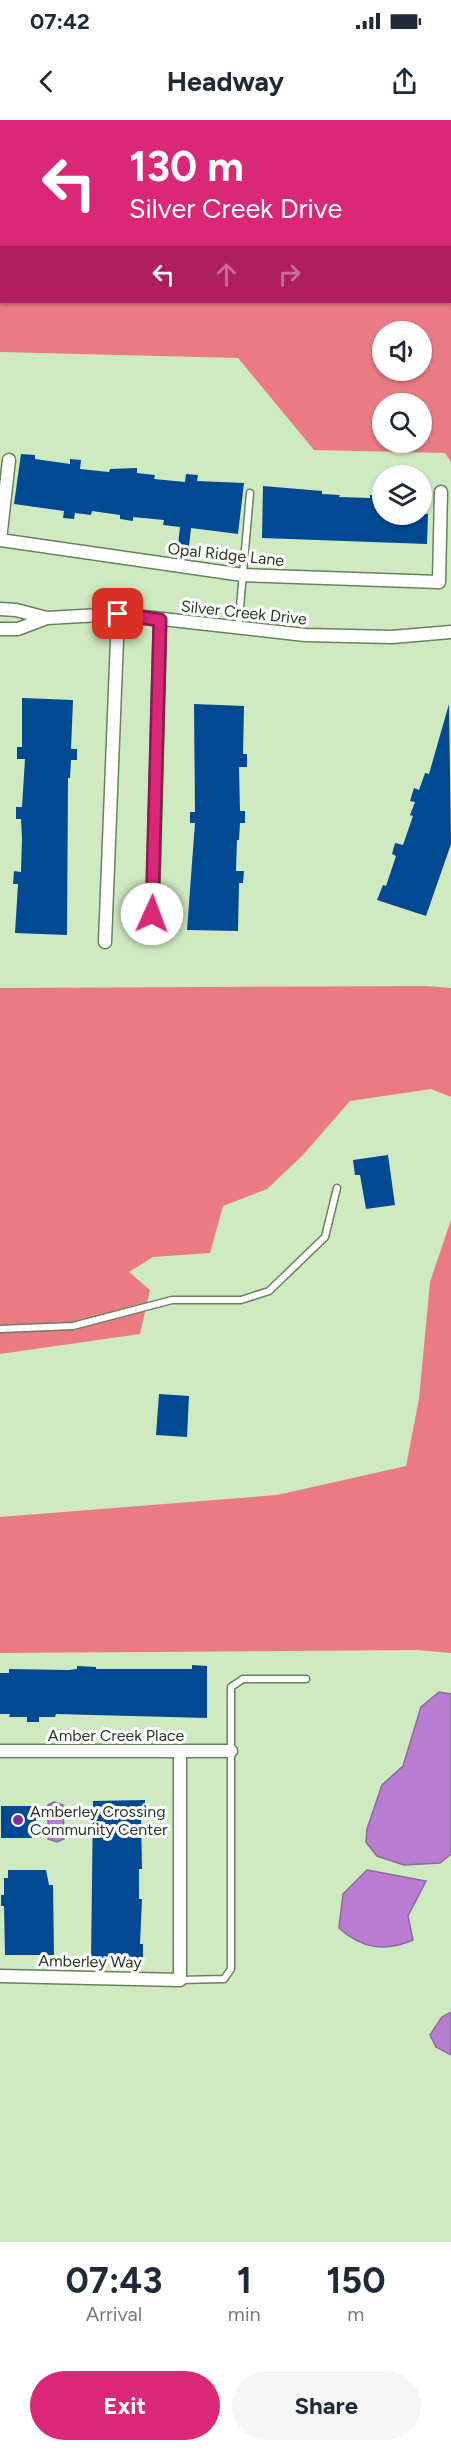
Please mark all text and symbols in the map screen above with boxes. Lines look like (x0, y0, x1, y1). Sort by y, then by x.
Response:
text: 07:42 (30, 8, 90, 35)
icon: back (30, 65, 63, 98)
text: Headway (167, 65, 284, 98)
icon: share (388, 65, 421, 98)
text: 130 m (129, 141, 244, 192)
icon: left (30, 144, 108, 222)
text: Silver Creek Drive (129, 192, 342, 225)
icon: left (147, 258, 180, 291)
icon: ahead (210, 258, 243, 291)
icon: right (273, 258, 306, 291)
map controls (372, 321, 432, 525)
button: sound (372, 321, 432, 381)
button: search (372, 393, 432, 453)
button: layers (372, 465, 432, 525)
street label: Opal Ridge Lane (167, 539, 285, 570)
pin (92, 588, 143, 639)
street label: Silver Creek Drive (180, 596, 308, 629)
icon: arrive (101, 597, 134, 630)
position arrow (120, 882, 184, 946)
street label: Amber Creek Place (48, 1726, 184, 1745)
place label: Amberley Crossing Community Center (30, 1802, 168, 1839)
marker: Amberley Crossing Community Center (11, 1813, 25, 1827)
street label: Amberley Way (38, 1951, 143, 1972)
text: 07:43 (65, 2259, 162, 2302)
text: 1 (237, 2259, 252, 2302)
text: 150 (326, 2259, 386, 2302)
text: Arrival (86, 2302, 142, 2326)
text: min (228, 2302, 261, 2326)
text: m (347, 2302, 364, 2326)
button: Exit (30, 2371, 220, 2440)
button: Share (232, 2371, 421, 2440)

